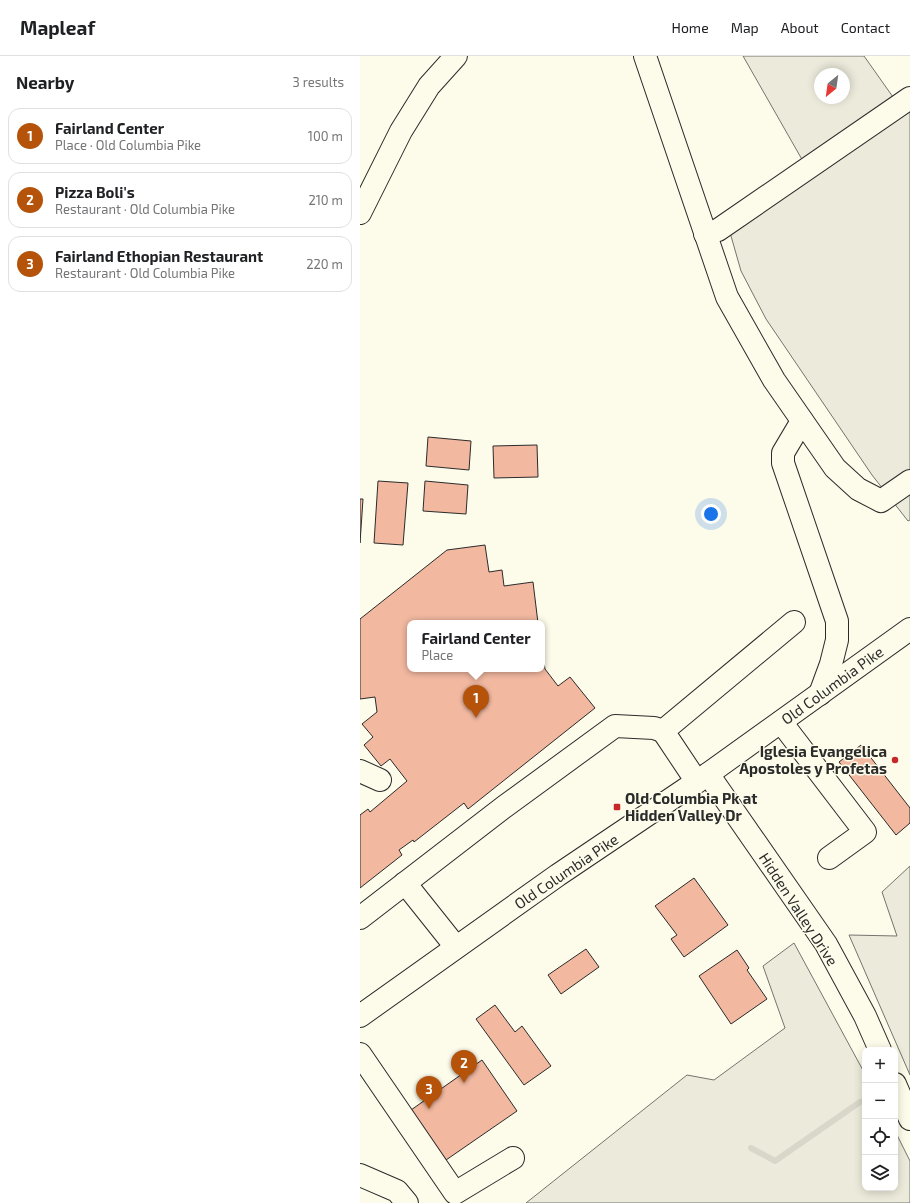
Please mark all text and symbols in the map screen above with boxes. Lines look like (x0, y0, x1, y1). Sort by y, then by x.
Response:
text: Mapleaf (20, 16, 95, 39)
text: Home (672, 19, 709, 36)
text: Map (731, 19, 759, 36)
text: About (781, 19, 819, 36)
text: Contact (841, 19, 890, 36)
north arrow (814, 68, 850, 104)
text: Nearby (16, 72, 74, 92)
text: 3 results (293, 74, 344, 90)
text: Fairland Center (55, 119, 164, 137)
text: 1 (27, 128, 33, 144)
text: 100 m (308, 128, 343, 144)
text: Place · Old Columbia Pike (55, 137, 201, 153)
text: Pizza Boli's (55, 183, 135, 201)
text: 2 (26, 192, 34, 208)
text: 210 m (308, 192, 343, 208)
text: Restaurant · Old Columbia Pike (55, 201, 235, 217)
text: Fairland Ethopian Restaurant (55, 247, 263, 265)
text: 3 (26, 256, 34, 272)
text: 220 m (306, 256, 343, 272)
text: Restaurant · Old Columbia Pike (55, 265, 235, 281)
your location (701, 504, 721, 524)
popup (407, 620, 545, 672)
text: Fairland Center (421, 629, 531, 647)
street label: Old Columbia Pike (778, 642, 886, 728)
text: Place (421, 647, 453, 663)
pin: 1 (463, 685, 489, 718)
place label: Iglesia Evangelica Apostoles y Profetas (739, 742, 887, 778)
marker: Iglesia Evangelica Apostoles y Profetas (890, 755, 900, 765)
place label: Old Columbia Pk at Hidden Valley Dr (625, 789, 758, 825)
marker: Old Columbia Pk at Hidden Valley Dr (612, 802, 622, 812)
street label: Old Columbia Pike (511, 830, 621, 912)
street label: Hidden Valley Drive (756, 849, 842, 969)
map controls (862, 1047, 898, 1191)
button: + (862, 1047, 898, 1083)
pin: 2 (451, 1050, 477, 1083)
pin: 3 (416, 1076, 442, 1109)
button: − (862, 1083, 898, 1119)
button: locate (862, 1119, 898, 1155)
button: layers (862, 1155, 898, 1191)

